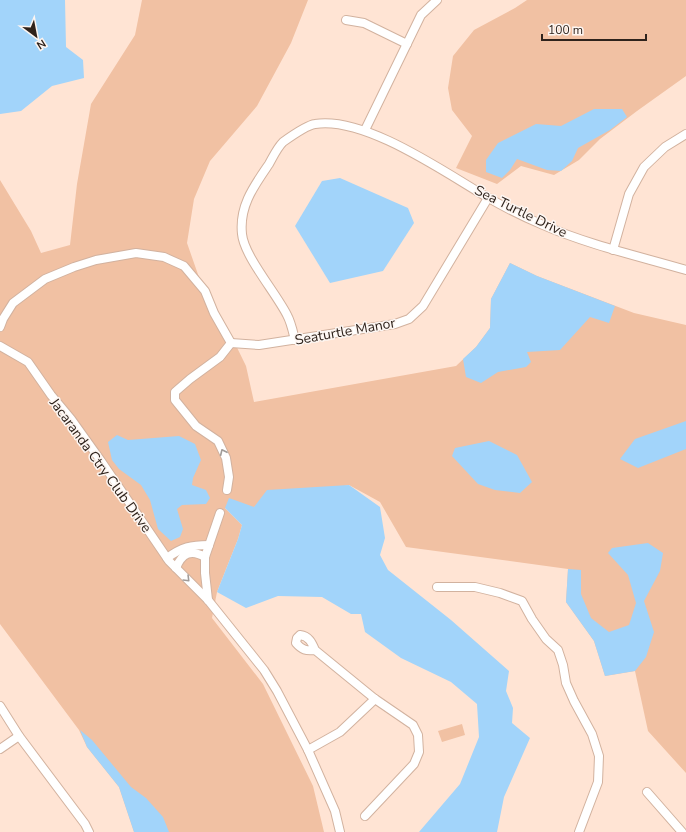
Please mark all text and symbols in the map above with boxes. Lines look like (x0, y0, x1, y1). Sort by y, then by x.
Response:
north arrow (16, 16, 56, 56)
scale bar (542, 16, 646, 42)
text: 100 m (548, 22, 583, 38)
text: N (34, 36, 49, 53)
street label: Sea Turtle Drive (471, 181, 570, 242)
street label: Seaturtle Manor (293, 313, 397, 350)
street label: Jacaranda Ctry Club Drive (45, 393, 156, 536)
one-way arrow (220, 448, 228, 456)
one-way arrow (183, 574, 190, 582)

